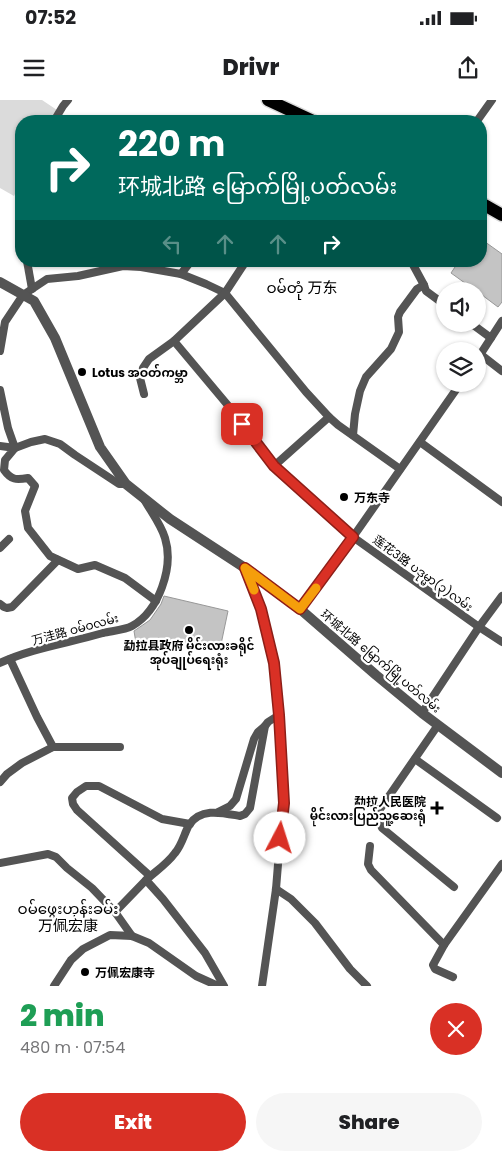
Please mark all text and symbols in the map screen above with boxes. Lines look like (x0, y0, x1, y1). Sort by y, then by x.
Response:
text: 07:52 (25, 4, 76, 31)
text: Drivr (223, 52, 279, 83)
icon: menu (20, 54, 48, 82)
icon: share (454, 54, 482, 82)
text: 220 m (118, 119, 225, 168)
icon: right (35, 135, 100, 200)
text: 环城北路 မြောက်မြို့ပတ်လမ်း (118, 171, 397, 202)
icon: left (158, 230, 186, 258)
icon: ahead (211, 230, 239, 258)
icon: ahead (264, 230, 292, 258)
icon: right (317, 230, 345, 258)
district label: ဝမ်တုံ 万东 (266, 277, 338, 300)
map controls (436, 282, 486, 392)
button: sound (436, 282, 486, 332)
button: layers (436, 342, 486, 392)
place label: Lotus အဝတ်ကမ္ဘာ (92, 363, 188, 383)
marker: Lotus အဝတ်ကမ္ဘာ (76, 366, 88, 378)
pin (221, 403, 263, 445)
icon: arrive (228, 410, 256, 438)
place label: 万东寺 (354, 489, 390, 506)
marker: 万东寺 (338, 491, 350, 503)
street label: 莲花3路 ပဒုမ္မာ(၃)လမ်း (368, 531, 476, 617)
street label: 环城北路 မြောက်မြို့ပတ်လမ်း (316, 606, 445, 718)
street label: 万洼路 ဝမ်ဝလမ်း (30, 609, 120, 649)
marker: 勐拉县政府 မိုင်းလားခရိုင် အုပ်ချုပ်ရေးရုံး (183, 624, 195, 636)
place label: 勐拉县政府 မိုင်းလားခရိုင် အုပ်ချုပ်ရေးရုံး (124, 636, 255, 671)
place label: 勐拉人民医院 မိုင်းလားပြည်သူ့ဆေးရုံ (310, 793, 426, 827)
marker: 勐拉人民医院 မိုင်းလားပြည်သူ့ဆေးရုံ (430, 801, 444, 815)
position arrow (253, 811, 305, 863)
district label: ဝမ်ဖွေးဟုန်းခမ်း 万佩宏康 (18, 898, 118, 936)
place label: 万佩宏康寺 (95, 964, 155, 981)
marker: 万佩宏康寺 (79, 966, 91, 978)
text: 2 min (20, 994, 105, 1037)
button: close (430, 1003, 482, 1055)
text: 480 m · 07:54 (20, 1036, 125, 1059)
button: Exit (20, 1093, 246, 1151)
button: Share (256, 1093, 482, 1151)

